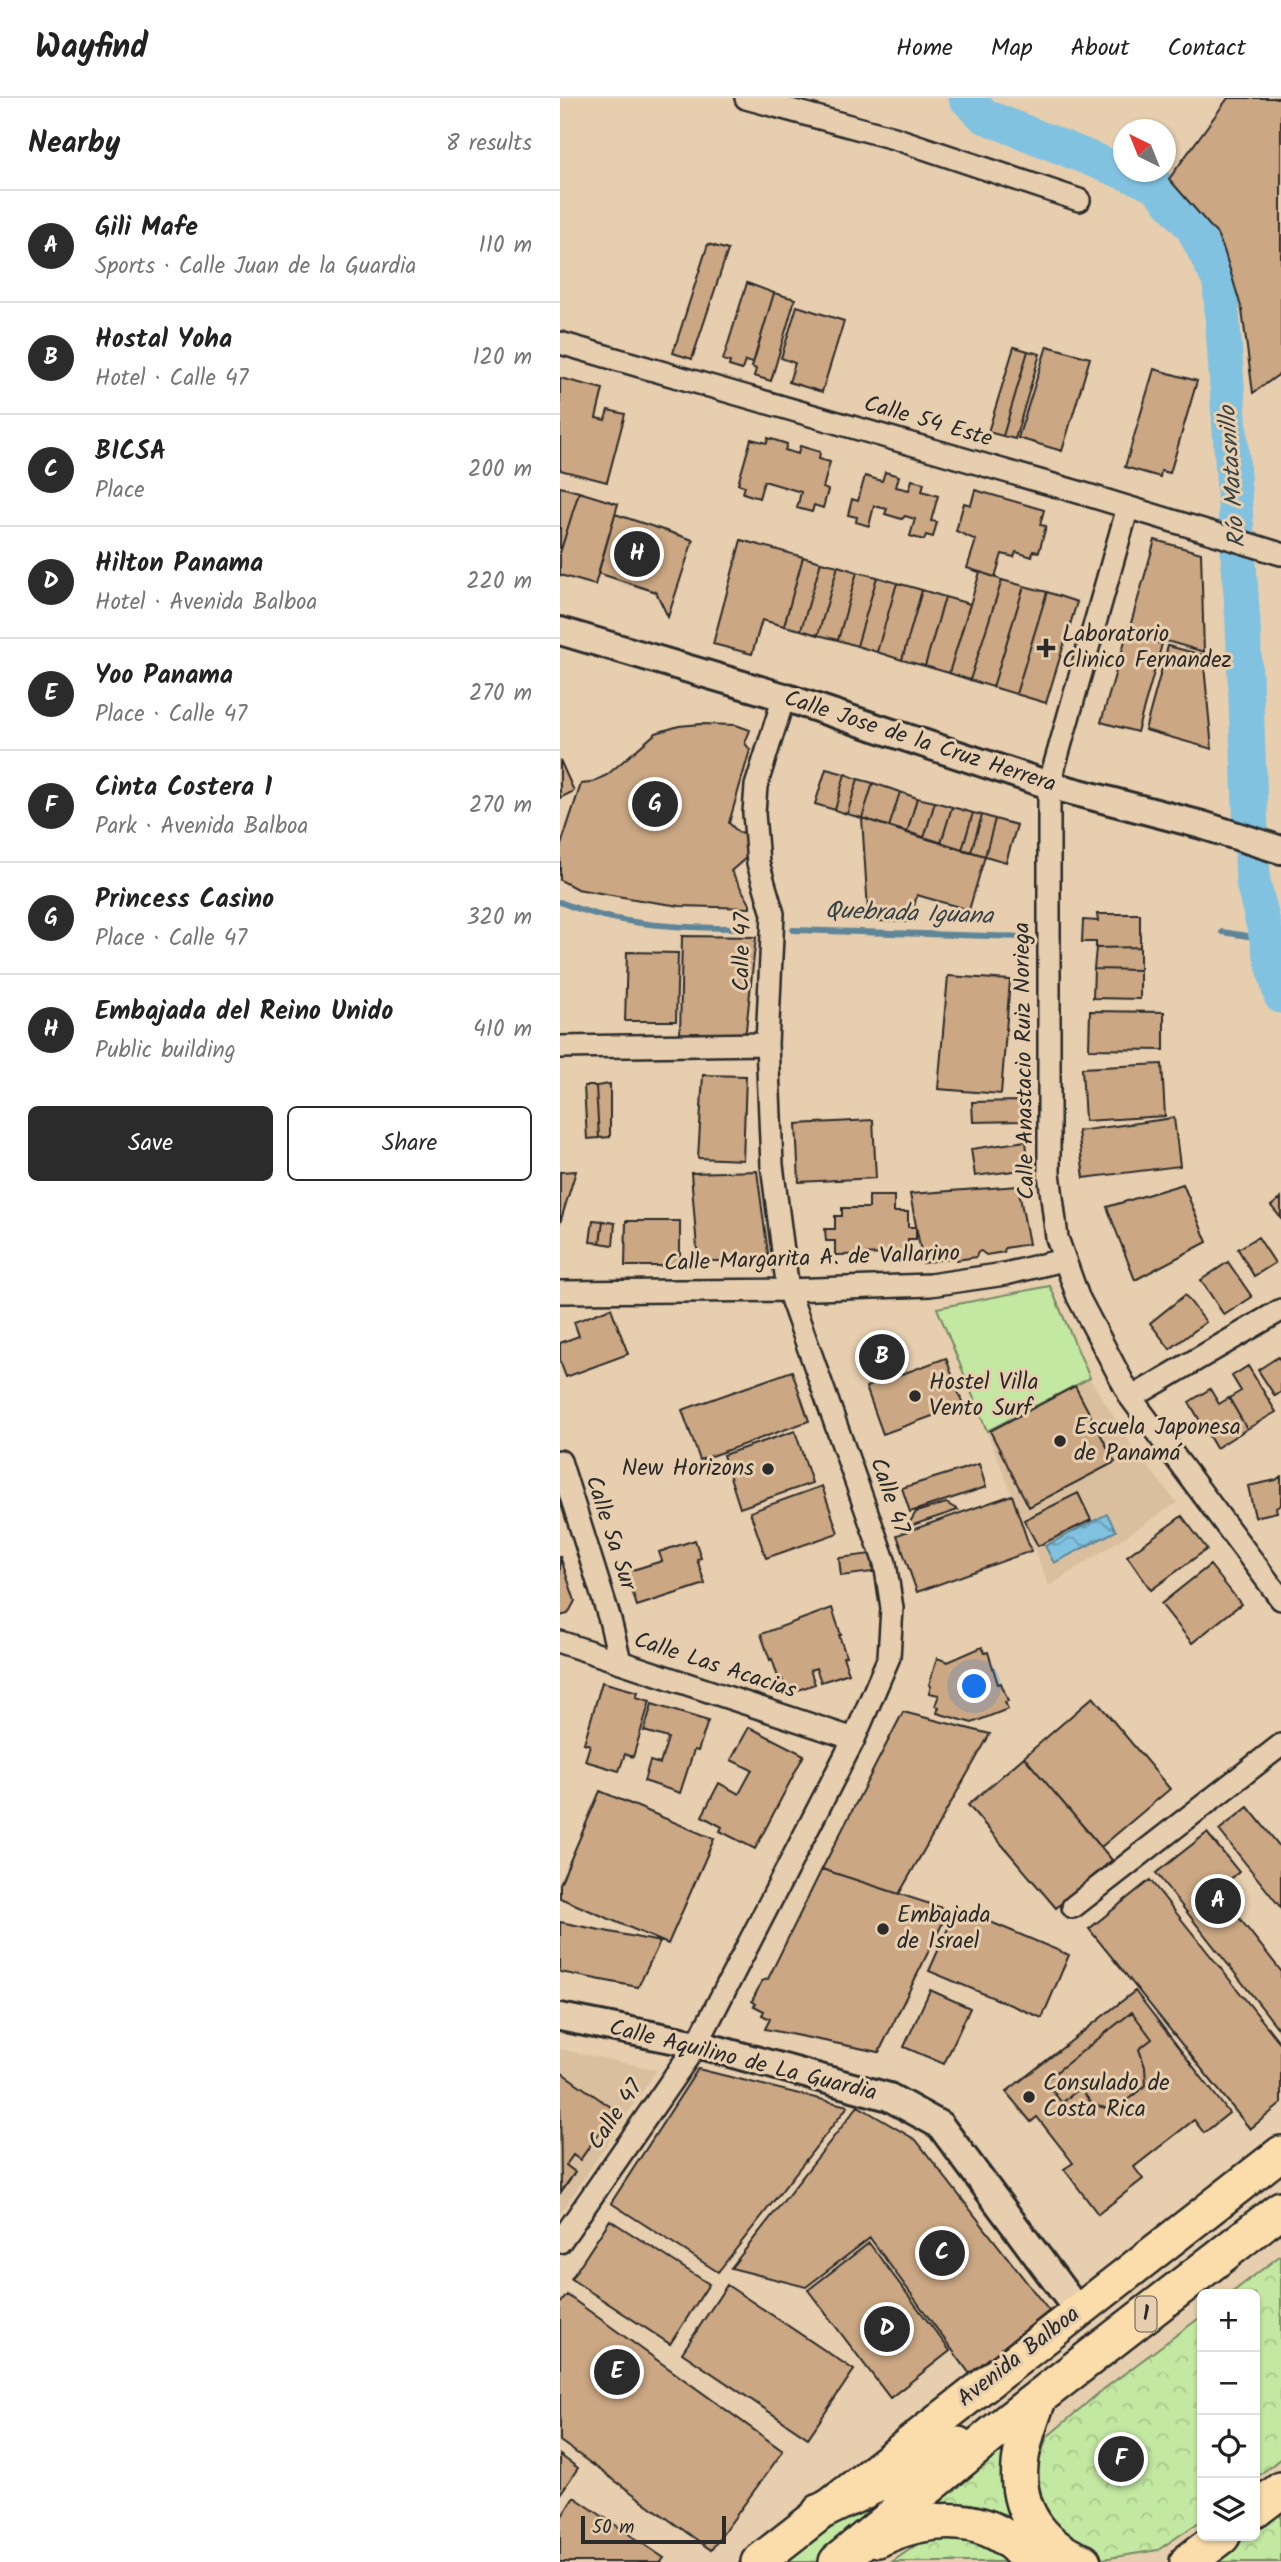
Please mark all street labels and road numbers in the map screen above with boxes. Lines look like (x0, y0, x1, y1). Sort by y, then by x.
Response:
street label: Calle 54 Este (860, 386, 996, 458)
street label: Calle Jose de la Cruz Herrera (779, 681, 1061, 803)
street label: Calle 47 (724, 911, 762, 992)
street label: Calle Anastacio Ruiz Noriega (1005, 922, 1045, 1200)
street label: Calle Margarita A. de Vallarino (663, 1236, 961, 1282)
street label: Calle 47 (859, 1453, 919, 1540)
street label: Calle 5a Sur (575, 1471, 646, 1596)
street label: Calle Las Acacias (629, 1623, 801, 1709)
street label: Calle Aquilino de La Guardia (605, 2010, 881, 2112)
street label: Calle 47 (579, 2071, 654, 2158)
road number: 1 (1136, 2296, 1156, 2332)
street label: Avenida Balboa (950, 2297, 1088, 2417)

